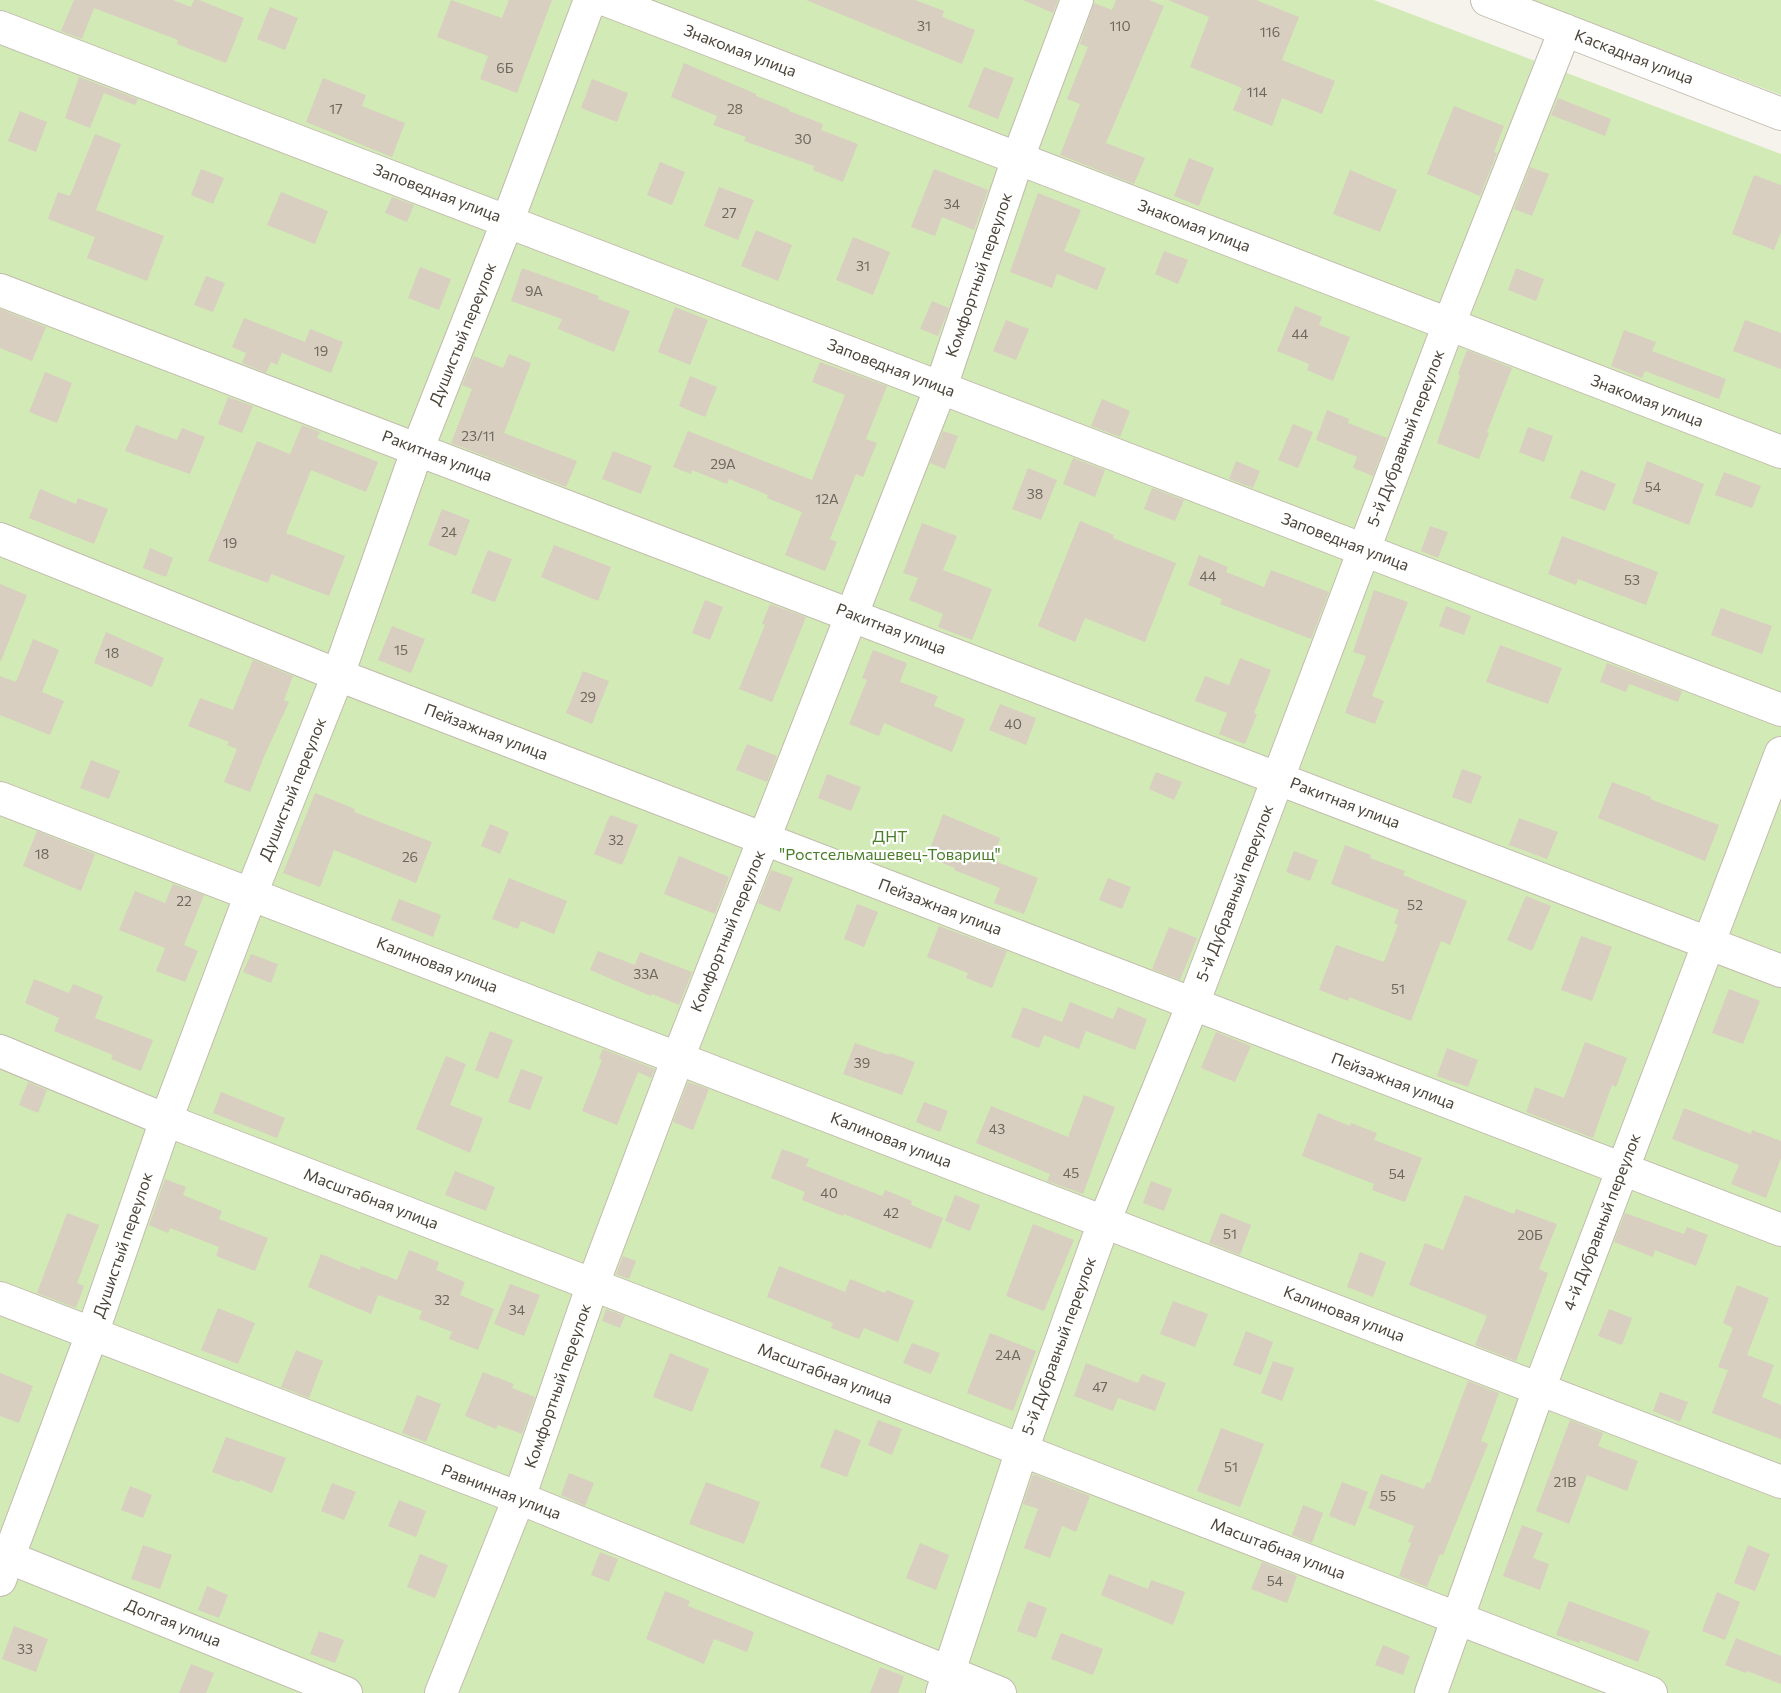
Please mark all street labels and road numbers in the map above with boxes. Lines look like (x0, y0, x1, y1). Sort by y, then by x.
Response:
street label: Знакомая улица (681, 21, 799, 81)
street label: Каскадная улица (1572, 25, 1696, 89)
street label: Заповедная улица (371, 160, 503, 226)
street label: Комфортный переулок (942, 190, 1016, 360)
street label: Знакомая улица (1135, 196, 1253, 256)
street label: Душистый переулок (425, 260, 501, 408)
street label: Заповедная улица (825, 335, 957, 401)
street label: 5-й Дубравный переулок (1363, 347, 1449, 529)
street label: Знакомая улица (1588, 371, 1706, 431)
street label: Ракитная улица (379, 426, 495, 486)
street label: Заповедная улица (1279, 509, 1411, 575)
street label: Ракитная улица (833, 599, 949, 659)
street label: Пейзажная улица (421, 700, 551, 764)
street label: Душистый переулок (255, 715, 331, 863)
street label: Ракитная улица (1287, 773, 1403, 833)
street label: 5-й Дубравный переулок (1192, 802, 1278, 984)
street label: Комфортный переулок (687, 847, 769, 1015)
street label: Пейзажная улица (875, 875, 1005, 939)
street label: Калиновая улица (374, 933, 500, 997)
street label: Пейзажная улица (1328, 1049, 1458, 1113)
street label: Калиновая улица (828, 1108, 954, 1172)
street label: 4-й Дубравный переулок (1559, 1131, 1645, 1313)
street label: Масштабная улица (301, 1164, 441, 1234)
street label: Душистый переулок (89, 1170, 157, 1320)
street label: 5-й Дубравный переулок (1018, 1254, 1100, 1438)
street label: Калиновая улица (1281, 1282, 1407, 1346)
street label: Комфортный переулок (521, 1301, 595, 1471)
street label: Масштабная улица (755, 1339, 895, 1409)
street label: Равнинная улица (438, 1460, 564, 1524)
street label: Масштабная улица (1208, 1514, 1348, 1584)
street label: Долгая улица (122, 1595, 224, 1651)

